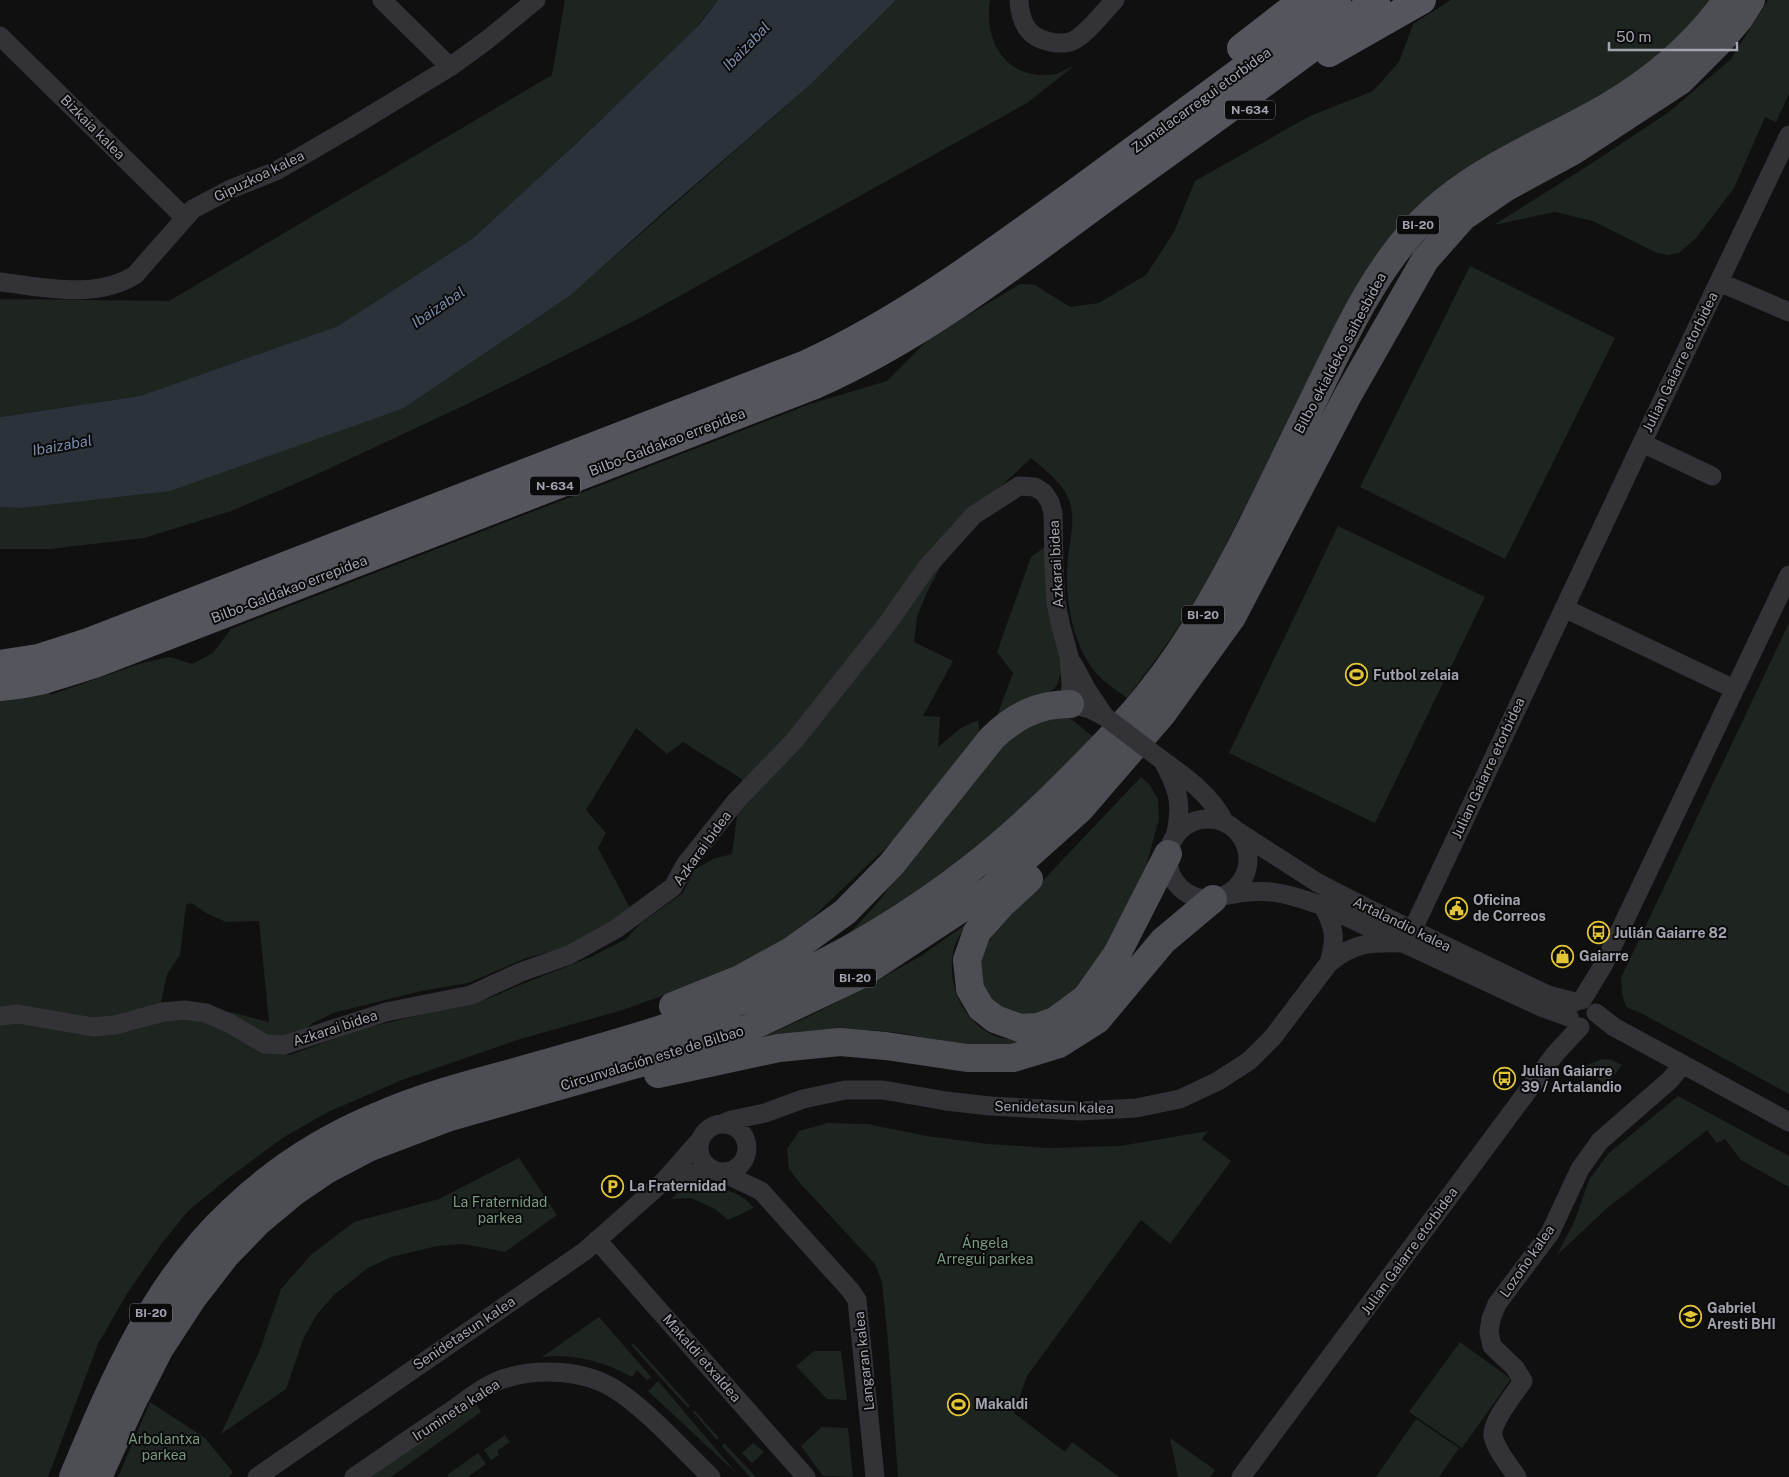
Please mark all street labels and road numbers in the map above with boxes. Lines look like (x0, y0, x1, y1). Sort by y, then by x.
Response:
street label: Zumalacarregui etorbidea (1128, 44, 1274, 156)
street label: Bizkaia kalea (57, 91, 129, 163)
road number: N-634 (1225, 100, 1275, 120)
street label: Gipuzkoa kalea (211, 147, 307, 205)
road number: BI-20 (1397, 216, 1439, 234)
street label: Bilbo ekialdeko saihesbidea (1291, 270, 1389, 436)
street label: Julian Gaiarre etorbidea (1639, 289, 1721, 435)
street label: Bilbo-Galdakao errepidea (587, 405, 747, 479)
road number: N-634 (530, 476, 580, 496)
street label: Azkarai bidea (1046, 520, 1066, 608)
street label: Bilbo-Galdakao errepidea (209, 552, 369, 626)
road number: BI-20 (1182, 606, 1224, 624)
street label: Julian Gaiarre etorbidea (1448, 695, 1528, 841)
street label: Azkarai bidea (670, 808, 734, 888)
street label: Artalandio kalea (1351, 893, 1453, 955)
road number: BI-20 (834, 968, 876, 988)
street label: Azkarai bidea (291, 1007, 379, 1049)
street label: Circunvalación este de Bilbao (558, 1022, 746, 1094)
street label: Senidetasun kalea (994, 1098, 1114, 1116)
street label: Julian Gaiarre etorbidea (1357, 1184, 1461, 1318)
street label: Lozoño kalea (1496, 1222, 1558, 1300)
street label: Senidetasun kalea (410, 1293, 518, 1373)
road number: BI-20 (130, 1304, 172, 1322)
street label: Makaldi etxaldea (660, 1311, 744, 1405)
street label: Langaran kalea (851, 1311, 877, 1411)
street label: Irumineta kalea (410, 1376, 502, 1444)

